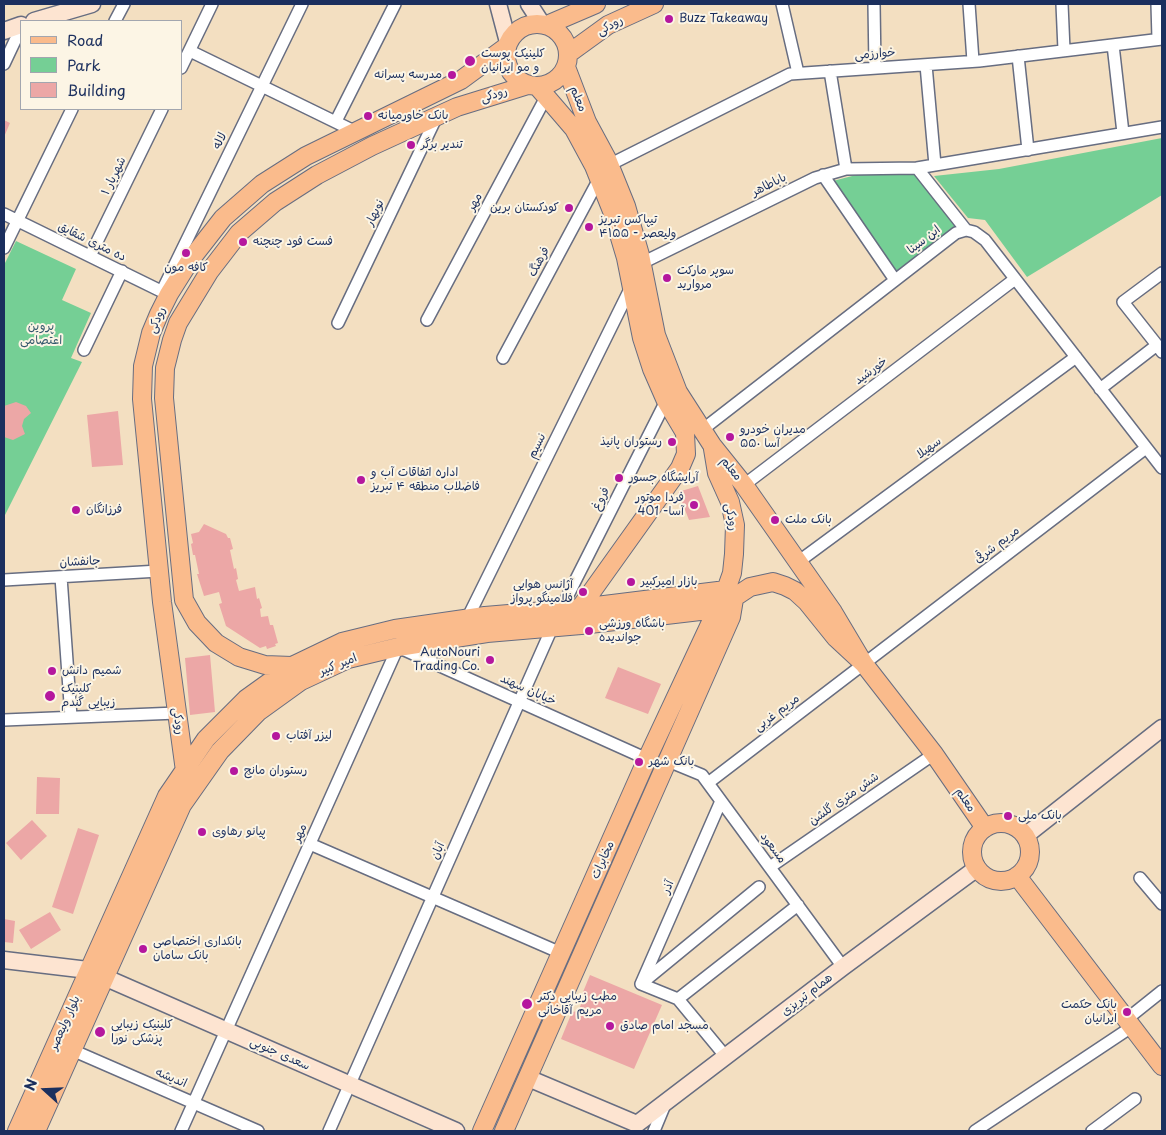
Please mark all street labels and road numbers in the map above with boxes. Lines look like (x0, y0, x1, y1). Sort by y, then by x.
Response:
street label: رودکی (594, 13, 626, 39)
street label: خوارزمی (854, 45, 896, 63)
street label: رودکى (479, 84, 509, 106)
street label: معلم (566, 84, 590, 114)
street label: لاله (210, 130, 230, 152)
street label: شهریار ۱ (99, 154, 129, 198)
street label: باباطاهر (749, 170, 789, 200)
street label: مهر (464, 191, 486, 213)
street label: نوبهار (363, 197, 387, 229)
street label: ده متری شقایق (56, 219, 128, 265)
street label: ابن سینا (905, 223, 943, 257)
street label: فرهنگ (525, 245, 553, 279)
street label: رودکى (145, 305, 169, 335)
street label: خورشید (852, 354, 890, 388)
street label: نسیم (525, 431, 549, 461)
street label: سهیلا (914, 434, 944, 462)
street label: معلم (717, 454, 745, 484)
street label: فروغ (589, 485, 613, 513)
street label: رودکی (722, 502, 740, 532)
street label: مریم شرقی (972, 523, 1022, 567)
street label: جانفشان (59, 554, 101, 570)
street label: امیر کبیر (317, 651, 359, 679)
street label: خیابان سهند (498, 671, 558, 709)
street label: مریم غربی (752, 691, 802, 735)
street label: رودکى (169, 706, 187, 736)
street label: شش متری گلشن (806, 769, 882, 829)
street label: معلم (952, 785, 978, 815)
street label: مهر (290, 822, 310, 844)
street label: مسعود (757, 830, 789, 866)
street label: مخابرات (588, 839, 618, 881)
street label: آبان (428, 840, 448, 862)
street label: آذر (659, 878, 677, 896)
street label: همام تبریزی (779, 971, 835, 1019)
street label: بلوار ولیعصر (47, 994, 83, 1052)
street label: سعدى جنوبی (248, 1034, 312, 1074)
street label: اندیشه (153, 1065, 189, 1091)

